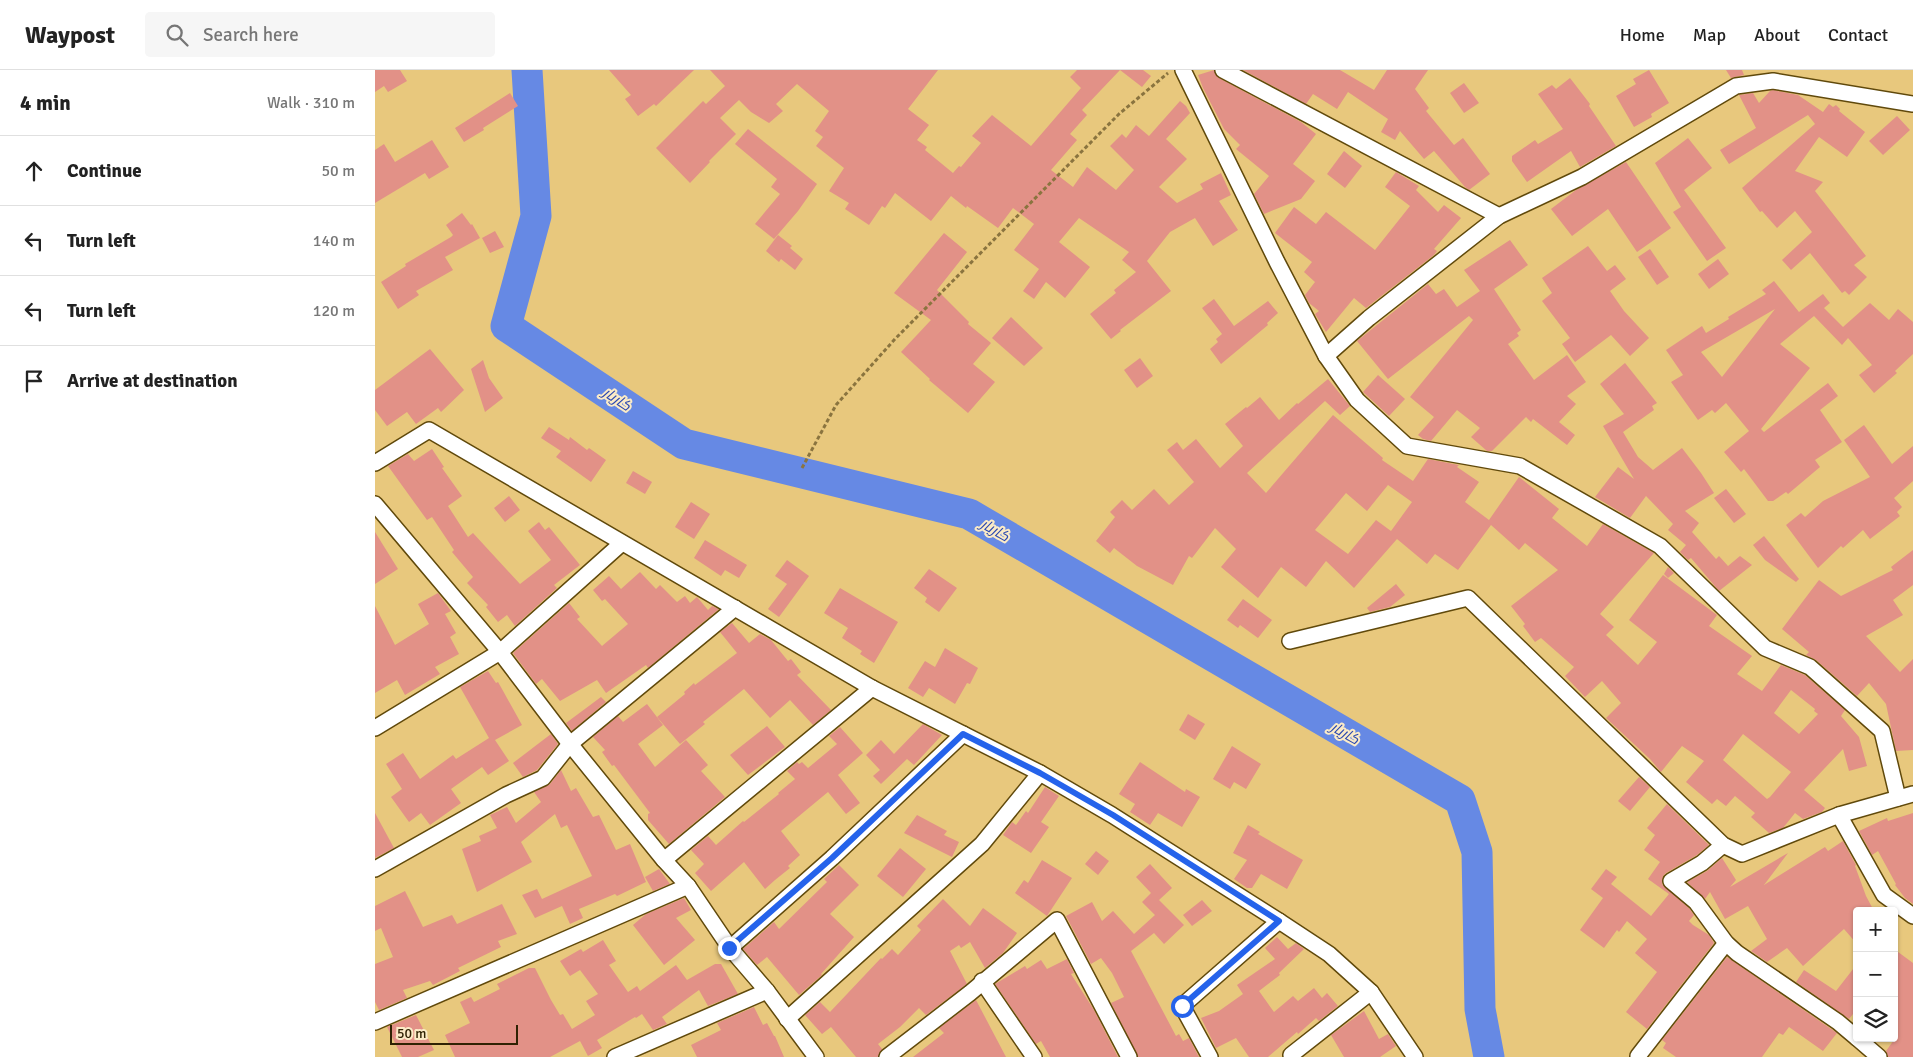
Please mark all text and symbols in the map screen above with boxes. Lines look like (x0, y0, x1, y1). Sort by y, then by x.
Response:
search box (145, 12, 495, 57)
text: Waypost (25, 20, 115, 50)
icon: search (163, 21, 191, 49)
text: Search here (203, 23, 299, 47)
text: Home (1620, 24, 1665, 46)
text: Map (1693, 24, 1726, 46)
text: About (1754, 24, 1800, 46)
text: Contact (1828, 24, 1888, 46)
text: 4 min (20, 90, 71, 116)
text: Walk · 310 m (267, 93, 355, 113)
icon: ahead (20, 157, 48, 185)
text: Continue (67, 159, 142, 183)
text: 50 m (321, 161, 355, 181)
icon: left (20, 227, 48, 255)
text: Turn left (67, 229, 136, 253)
text: 140 m (313, 231, 355, 251)
icon: left (20, 297, 48, 325)
text: Turn left (67, 299, 136, 323)
text: 120 m (313, 301, 355, 321)
icon: arrive (20, 367, 48, 395)
text: Arrive at destination (67, 369, 238, 393)
water label: کاربار (598, 382, 635, 415)
water label: کاربار (976, 514, 1013, 546)
water label: کاربار (1326, 717, 1363, 749)
map controls (1853, 907, 1898, 1042)
button: + (1853, 907, 1898, 952)
route end (718, 937, 741, 960)
button: − (1853, 952, 1898, 997)
route start (1171, 995, 1194, 1018)
button: layers (1853, 997, 1898, 1042)
scale bar (390, 1022, 517, 1045)
text: 50 m (397, 1025, 426, 1042)

